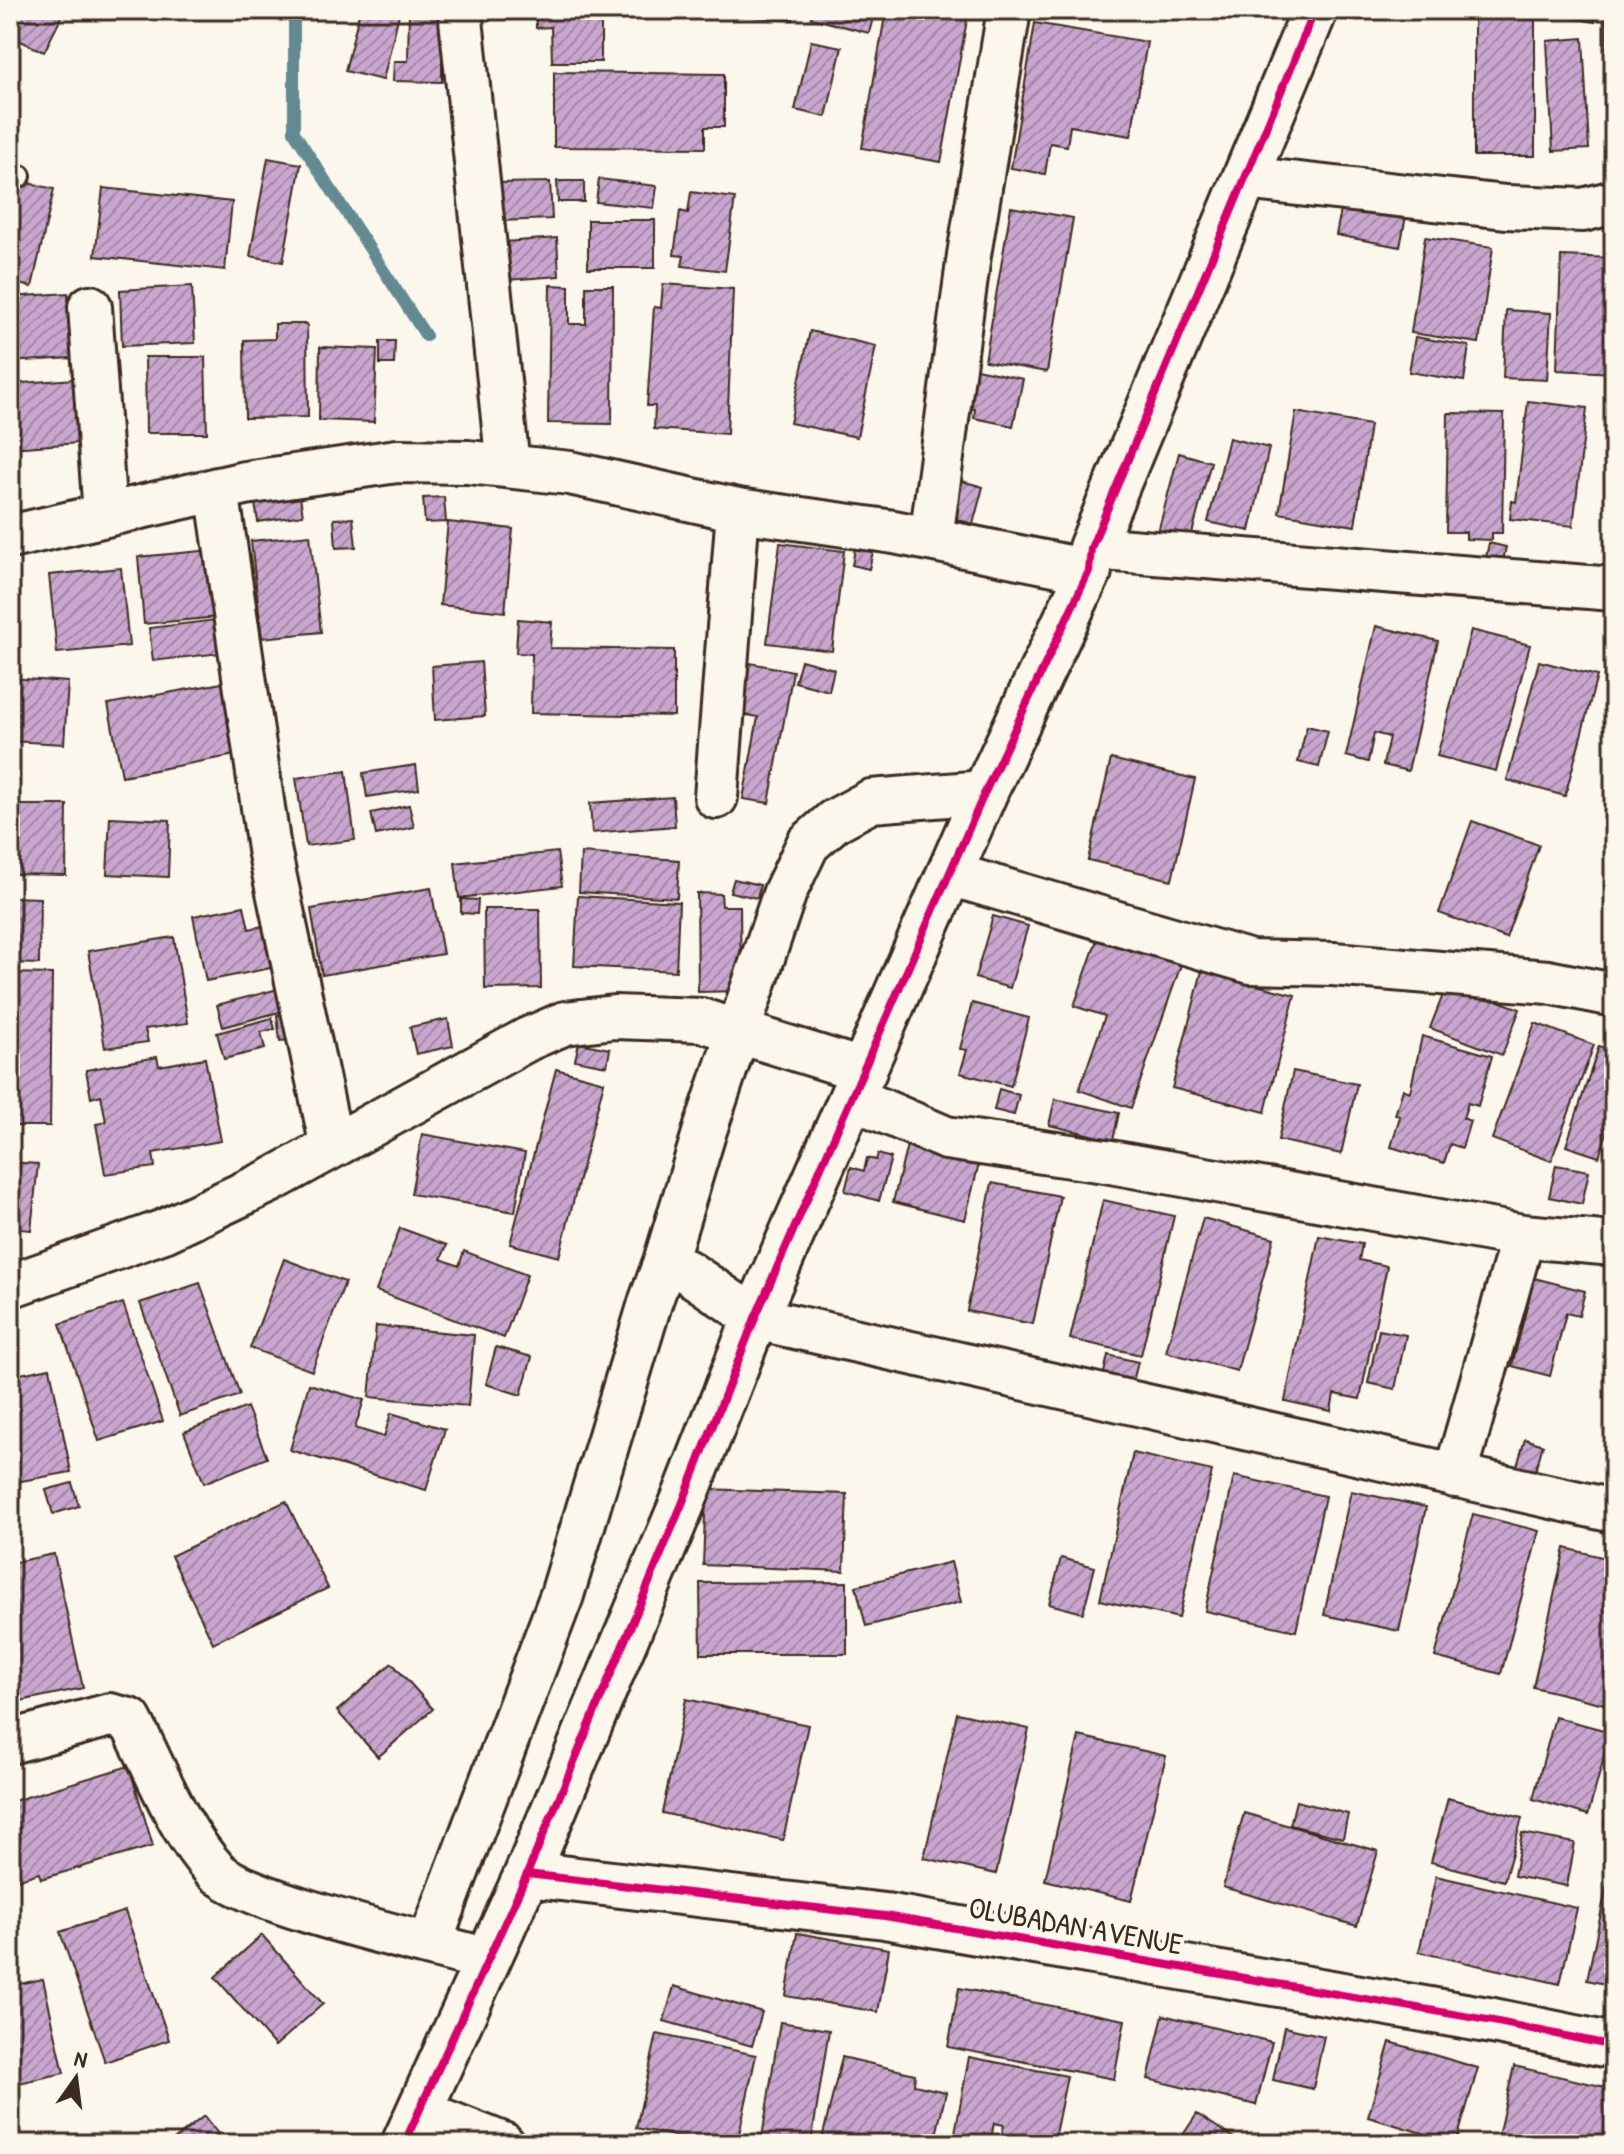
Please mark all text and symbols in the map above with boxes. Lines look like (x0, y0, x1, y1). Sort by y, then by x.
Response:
street label: OLUBADAN AVENUE (966, 1887, 1186, 1963)
north arrow (36, 2038, 116, 2118)
text: N (72, 2043, 90, 2075)

